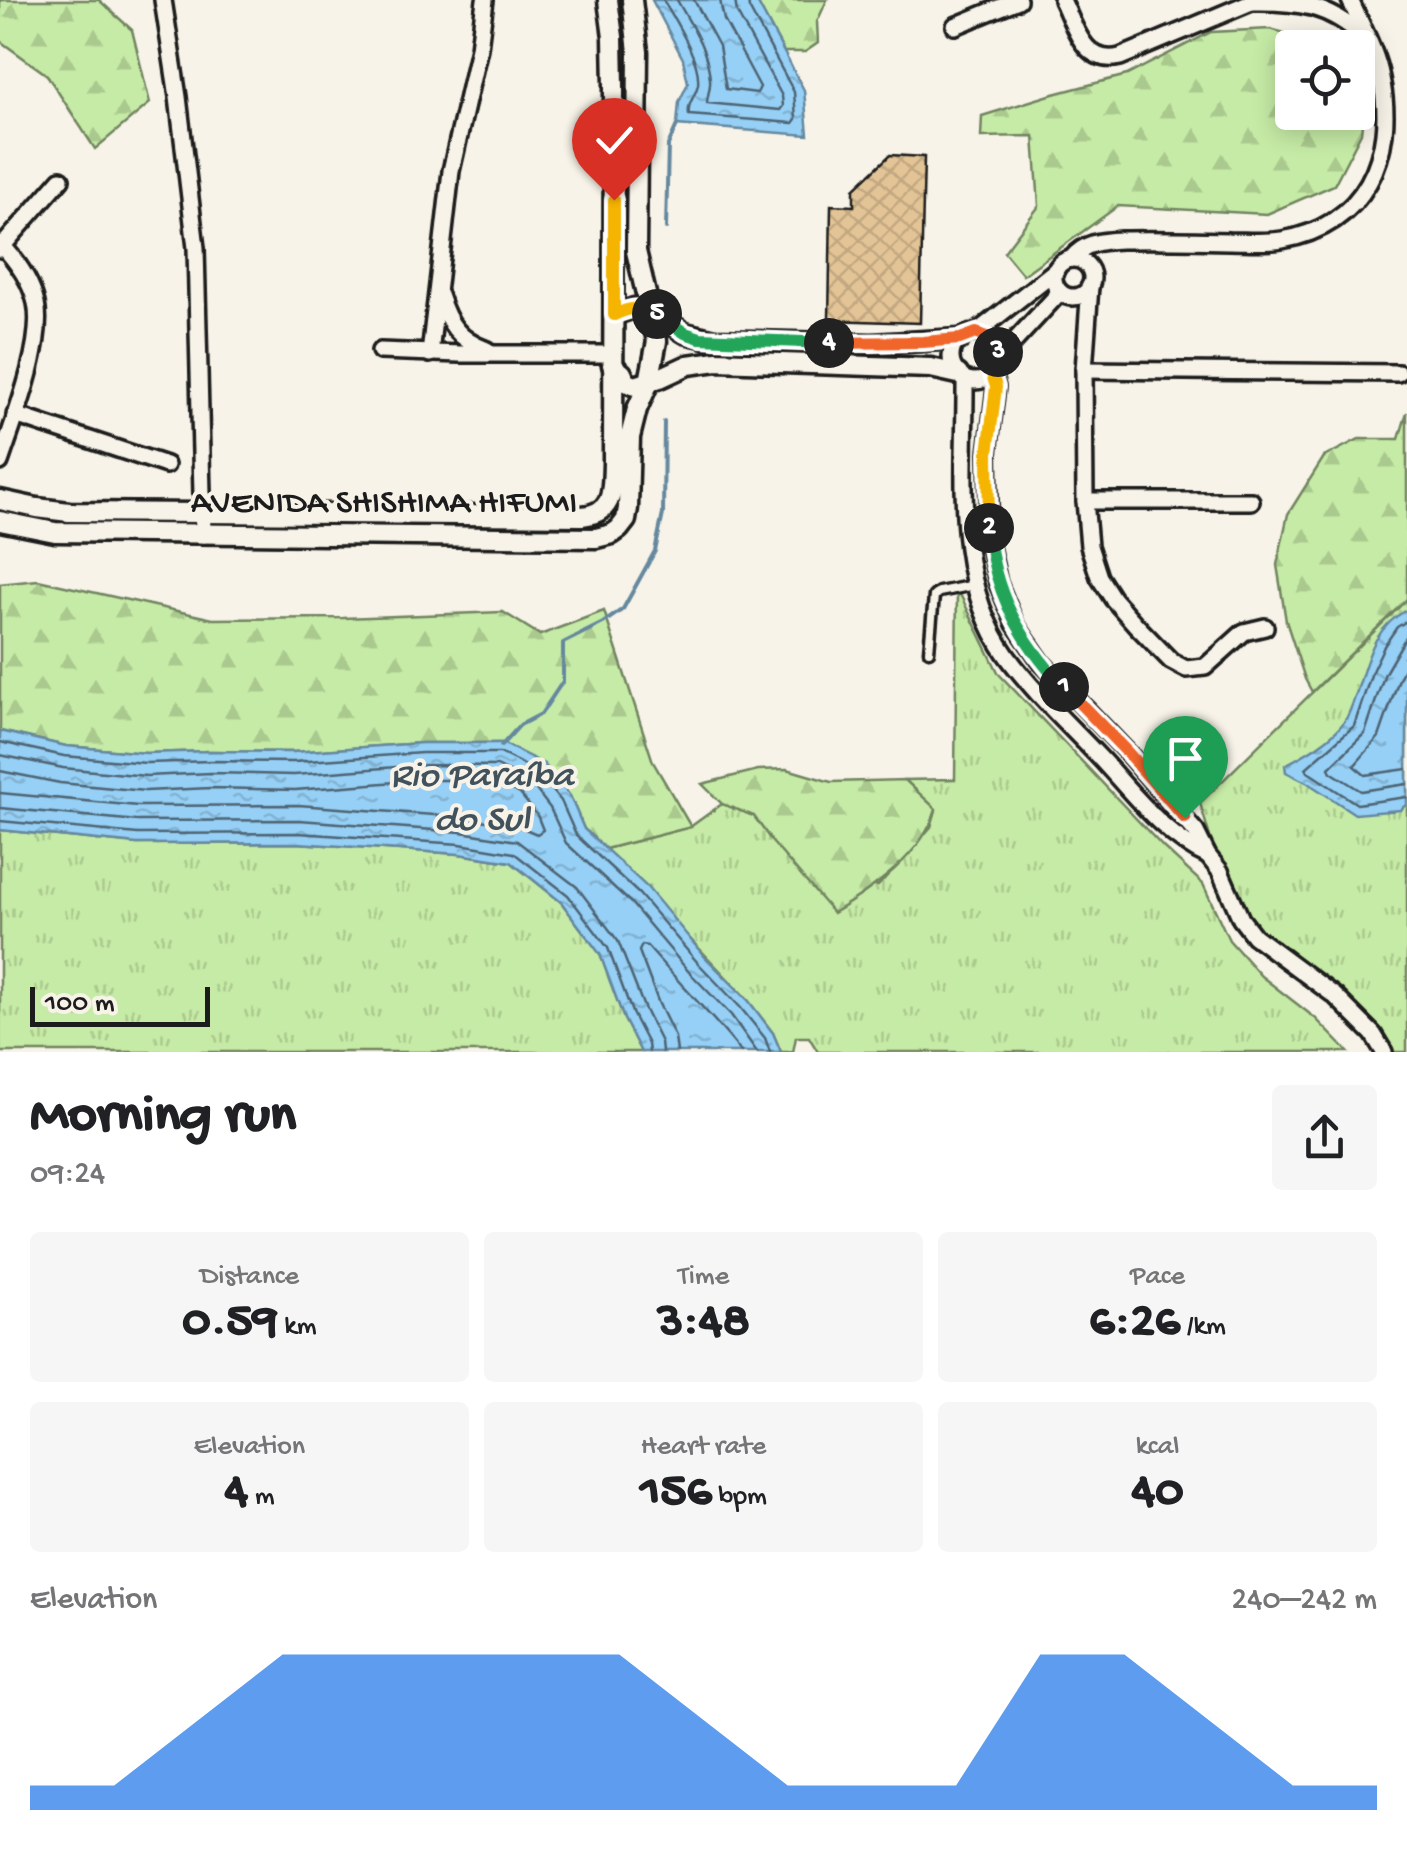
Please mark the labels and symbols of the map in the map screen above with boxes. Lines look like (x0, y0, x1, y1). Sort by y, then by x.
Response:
pin (572, 98, 657, 201)
pin: 5 (632, 289, 682, 339)
pin: 4 (804, 318, 854, 368)
pin: 3 (973, 327, 1023, 377)
street label: AVENIDA SHISHIMA HIFUMI (191, 484, 577, 525)
pin: 2 (964, 503, 1014, 553)
pin: 1 (1039, 662, 1089, 712)
pin (1143, 716, 1228, 819)
water label: Rio Paraíba do Sul (391, 756, 575, 844)
scale bar (30, 982, 210, 1026)

